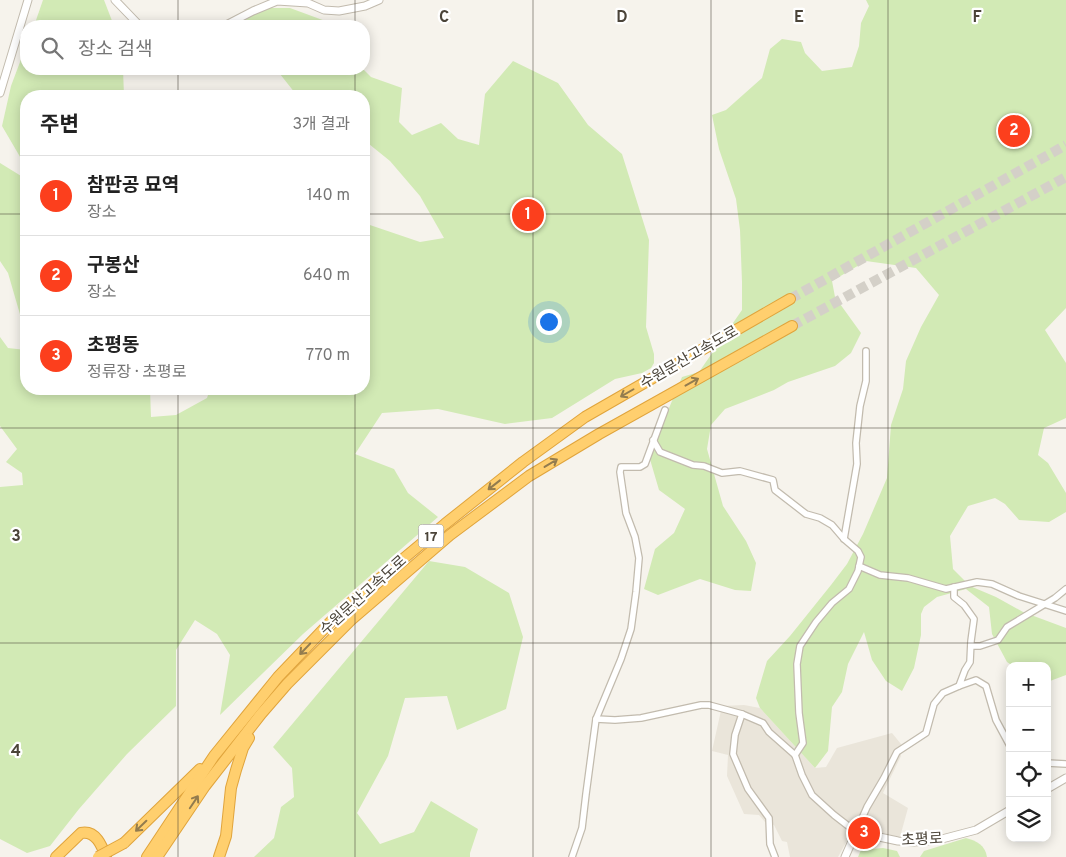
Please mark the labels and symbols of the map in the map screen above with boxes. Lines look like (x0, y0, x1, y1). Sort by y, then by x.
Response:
text: C (439, 8, 449, 28)
text: D (616, 8, 628, 28)
text: E (794, 8, 804, 28)
text: F (972, 8, 982, 28)
pin: 2 (998, 112, 1030, 150)
pin: 1 (512, 196, 544, 234)
your location (536, 309, 562, 335)
street label: 수원문산고속도로 (637, 322, 742, 394)
one-way arrow (684, 377, 699, 387)
one-way arrow (620, 388, 634, 398)
one-way arrow (543, 458, 557, 468)
one-way arrow (488, 480, 501, 491)
road number: 17 (418, 524, 444, 548)
text: 3 (11, 527, 21, 547)
street label: 수원문산고속도로 (317, 552, 411, 640)
one-way arrow (299, 643, 311, 655)
text: 4 (11, 742, 21, 762)
one-way arrow (189, 795, 199, 809)
pin: 3 (848, 814, 880, 852)
one-way arrow (135, 820, 147, 832)
street label: 초평로 (901, 830, 943, 851)

